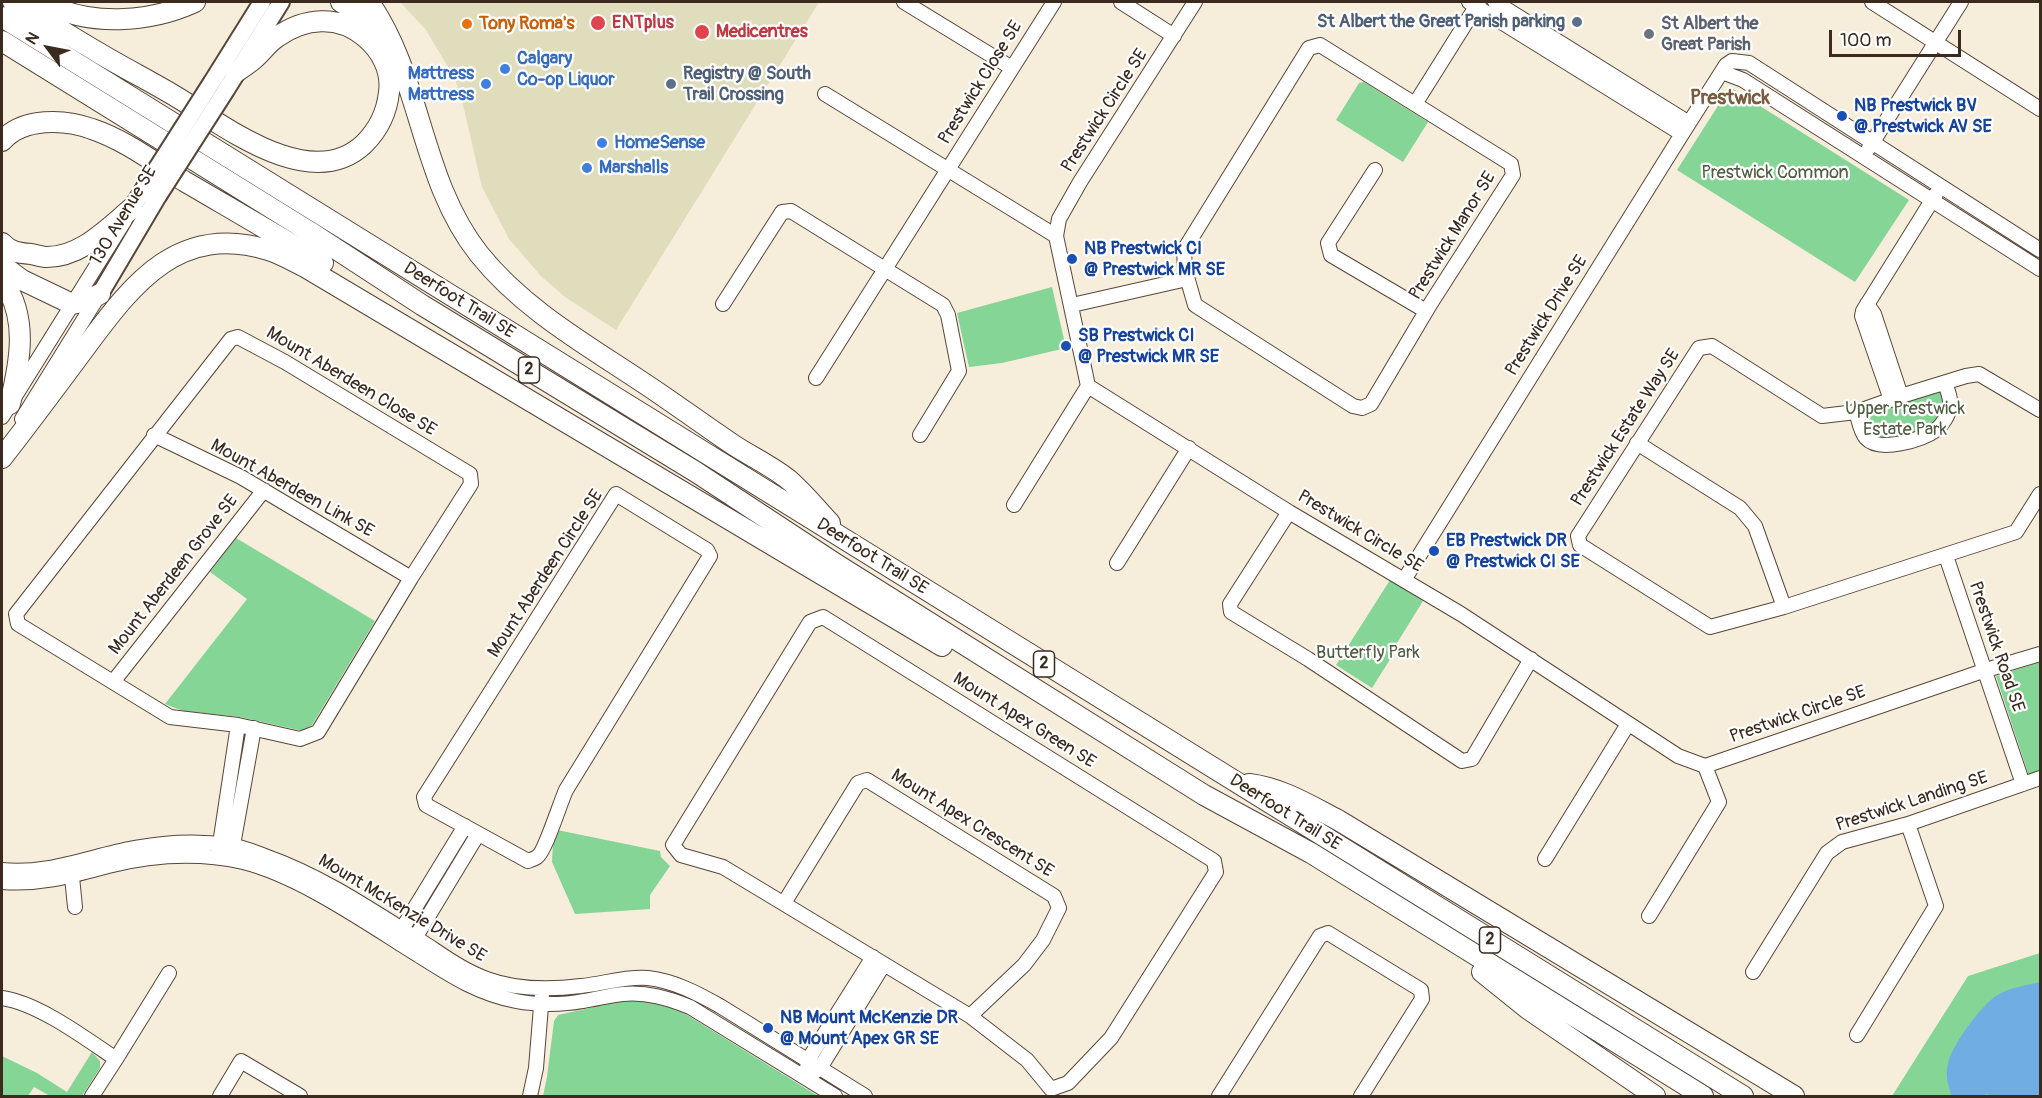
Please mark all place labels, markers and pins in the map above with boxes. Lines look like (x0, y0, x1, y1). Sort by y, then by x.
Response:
place label: St Albert the Great Parish parking (1317, 11, 1565, 33)
place label: ENTplus (612, 12, 674, 34)
place label: Tony Roma's (479, 13, 575, 35)
place label: St Albert the Great Parish (1661, 13, 1758, 56)
marker: ENTplus (589, 14, 607, 32)
marker: St Albert the Great Parish parking (1570, 15, 1584, 29)
marker: Tony Roma's (460, 17, 474, 31)
place label: Medicentres (716, 21, 808, 43)
marker: Medicentres (693, 23, 711, 41)
marker: St Albert the Great Parish (1642, 27, 1656, 41)
place label: Calgary Co-op Liquor (517, 48, 615, 90)
marker: Calgary Co-op Liquor (498, 62, 512, 76)
place label: Mattress Mattress (408, 63, 474, 106)
place label: Registry @ South Trail Crossing (683, 63, 811, 106)
marker: Mattress Mattress (479, 77, 493, 91)
marker: Registry @ South Trail Crossing (664, 77, 678, 91)
place label: NB Prestwick BV @ Prestwick AV SE (1854, 95, 1992, 138)
marker: NB Prestwick BV @ Prestwick AV SE (1835, 109, 1849, 123)
place label: HomeSense (614, 132, 705, 154)
marker: HomeSense (595, 136, 609, 150)
place label: Marshalls (599, 157, 668, 179)
marker: Marshalls (580, 161, 594, 175)
place label: NB Prestwick CI @ Prestwick MR SE (1084, 238, 1225, 280)
marker: NB Prestwick CI @ Prestwick MR SE (1065, 252, 1079, 266)
place label: SB Prestwick CI @ Prestwick MR SE (1078, 325, 1219, 368)
marker: SB Prestwick CI @ Prestwick MR SE (1059, 339, 1073, 353)
place label: EB Prestwick DR @ Prestwick CI SE (1446, 530, 1580, 572)
marker: EB Prestwick DR @ Prestwick CI SE (1427, 544, 1441, 558)
place label: NB Mount McKenzie DR @ Mount Apex GR SE (780, 1007, 958, 1050)
marker: NB Mount McKenzie DR @ Mount Apex GR SE (761, 1021, 775, 1035)

